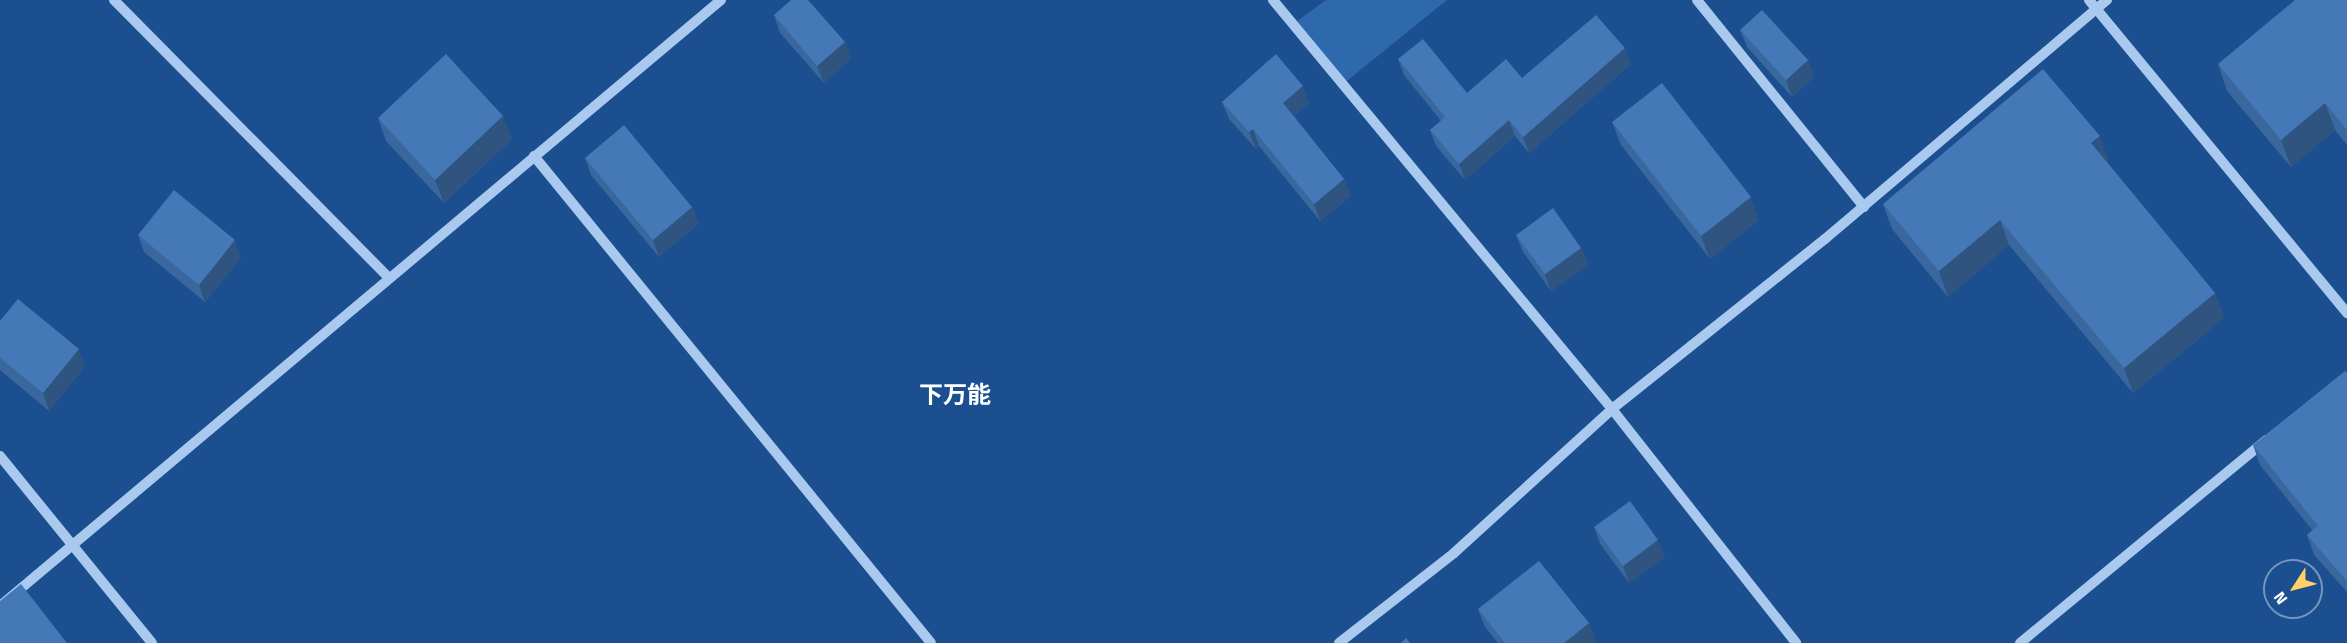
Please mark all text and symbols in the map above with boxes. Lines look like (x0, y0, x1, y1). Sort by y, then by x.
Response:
district label: 下万能 (919, 381, 991, 409)
north arrow (2263, 559, 2323, 619)
text: N (2267, 587, 2293, 610)

